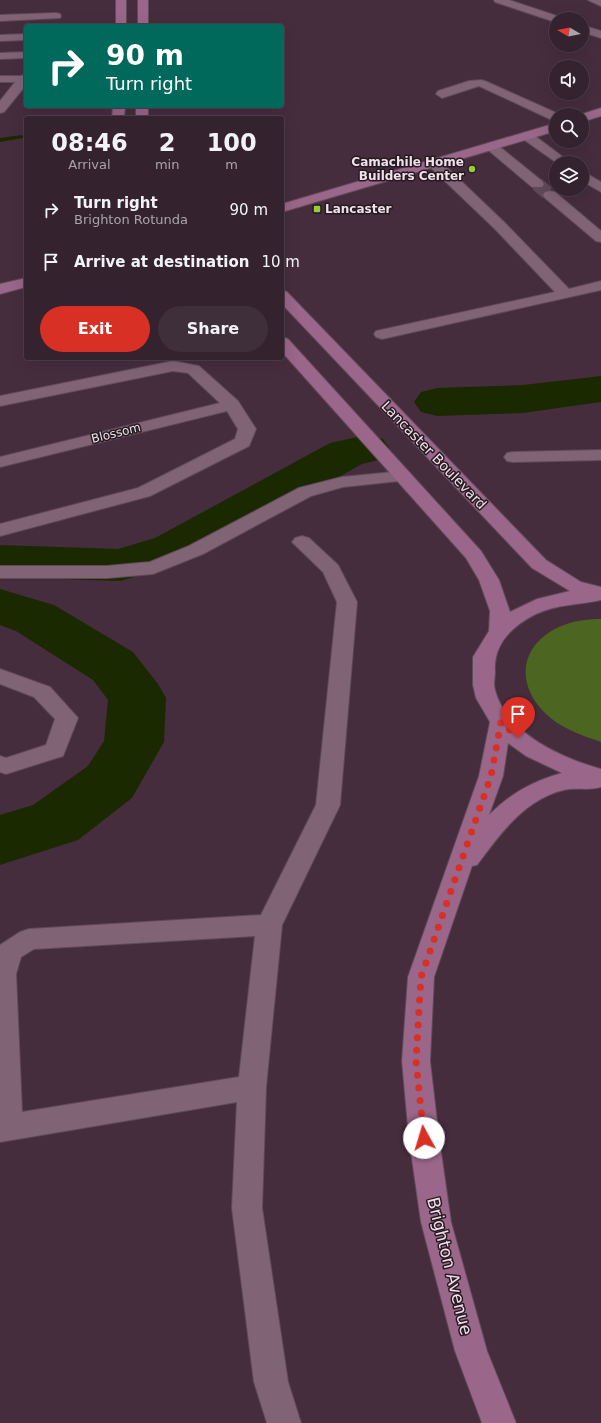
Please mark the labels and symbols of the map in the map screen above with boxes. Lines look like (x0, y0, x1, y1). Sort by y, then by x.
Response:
north arrow (549, 12, 589, 52)
place label: Camachile Home Builders Center (351, 155, 464, 183)
marker: Camachile Home Builders Center (467, 164, 477, 174)
place label: Lancaster (325, 202, 392, 216)
marker: Lancaster (312, 204, 322, 214)
street label: Lancaster Boulevard (378, 398, 490, 512)
street label: Blossom (90, 420, 142, 446)
pin (501, 697, 535, 738)
position arrow (403, 1117, 445, 1159)
street label: Brighton Avenue (423, 1195, 477, 1337)

